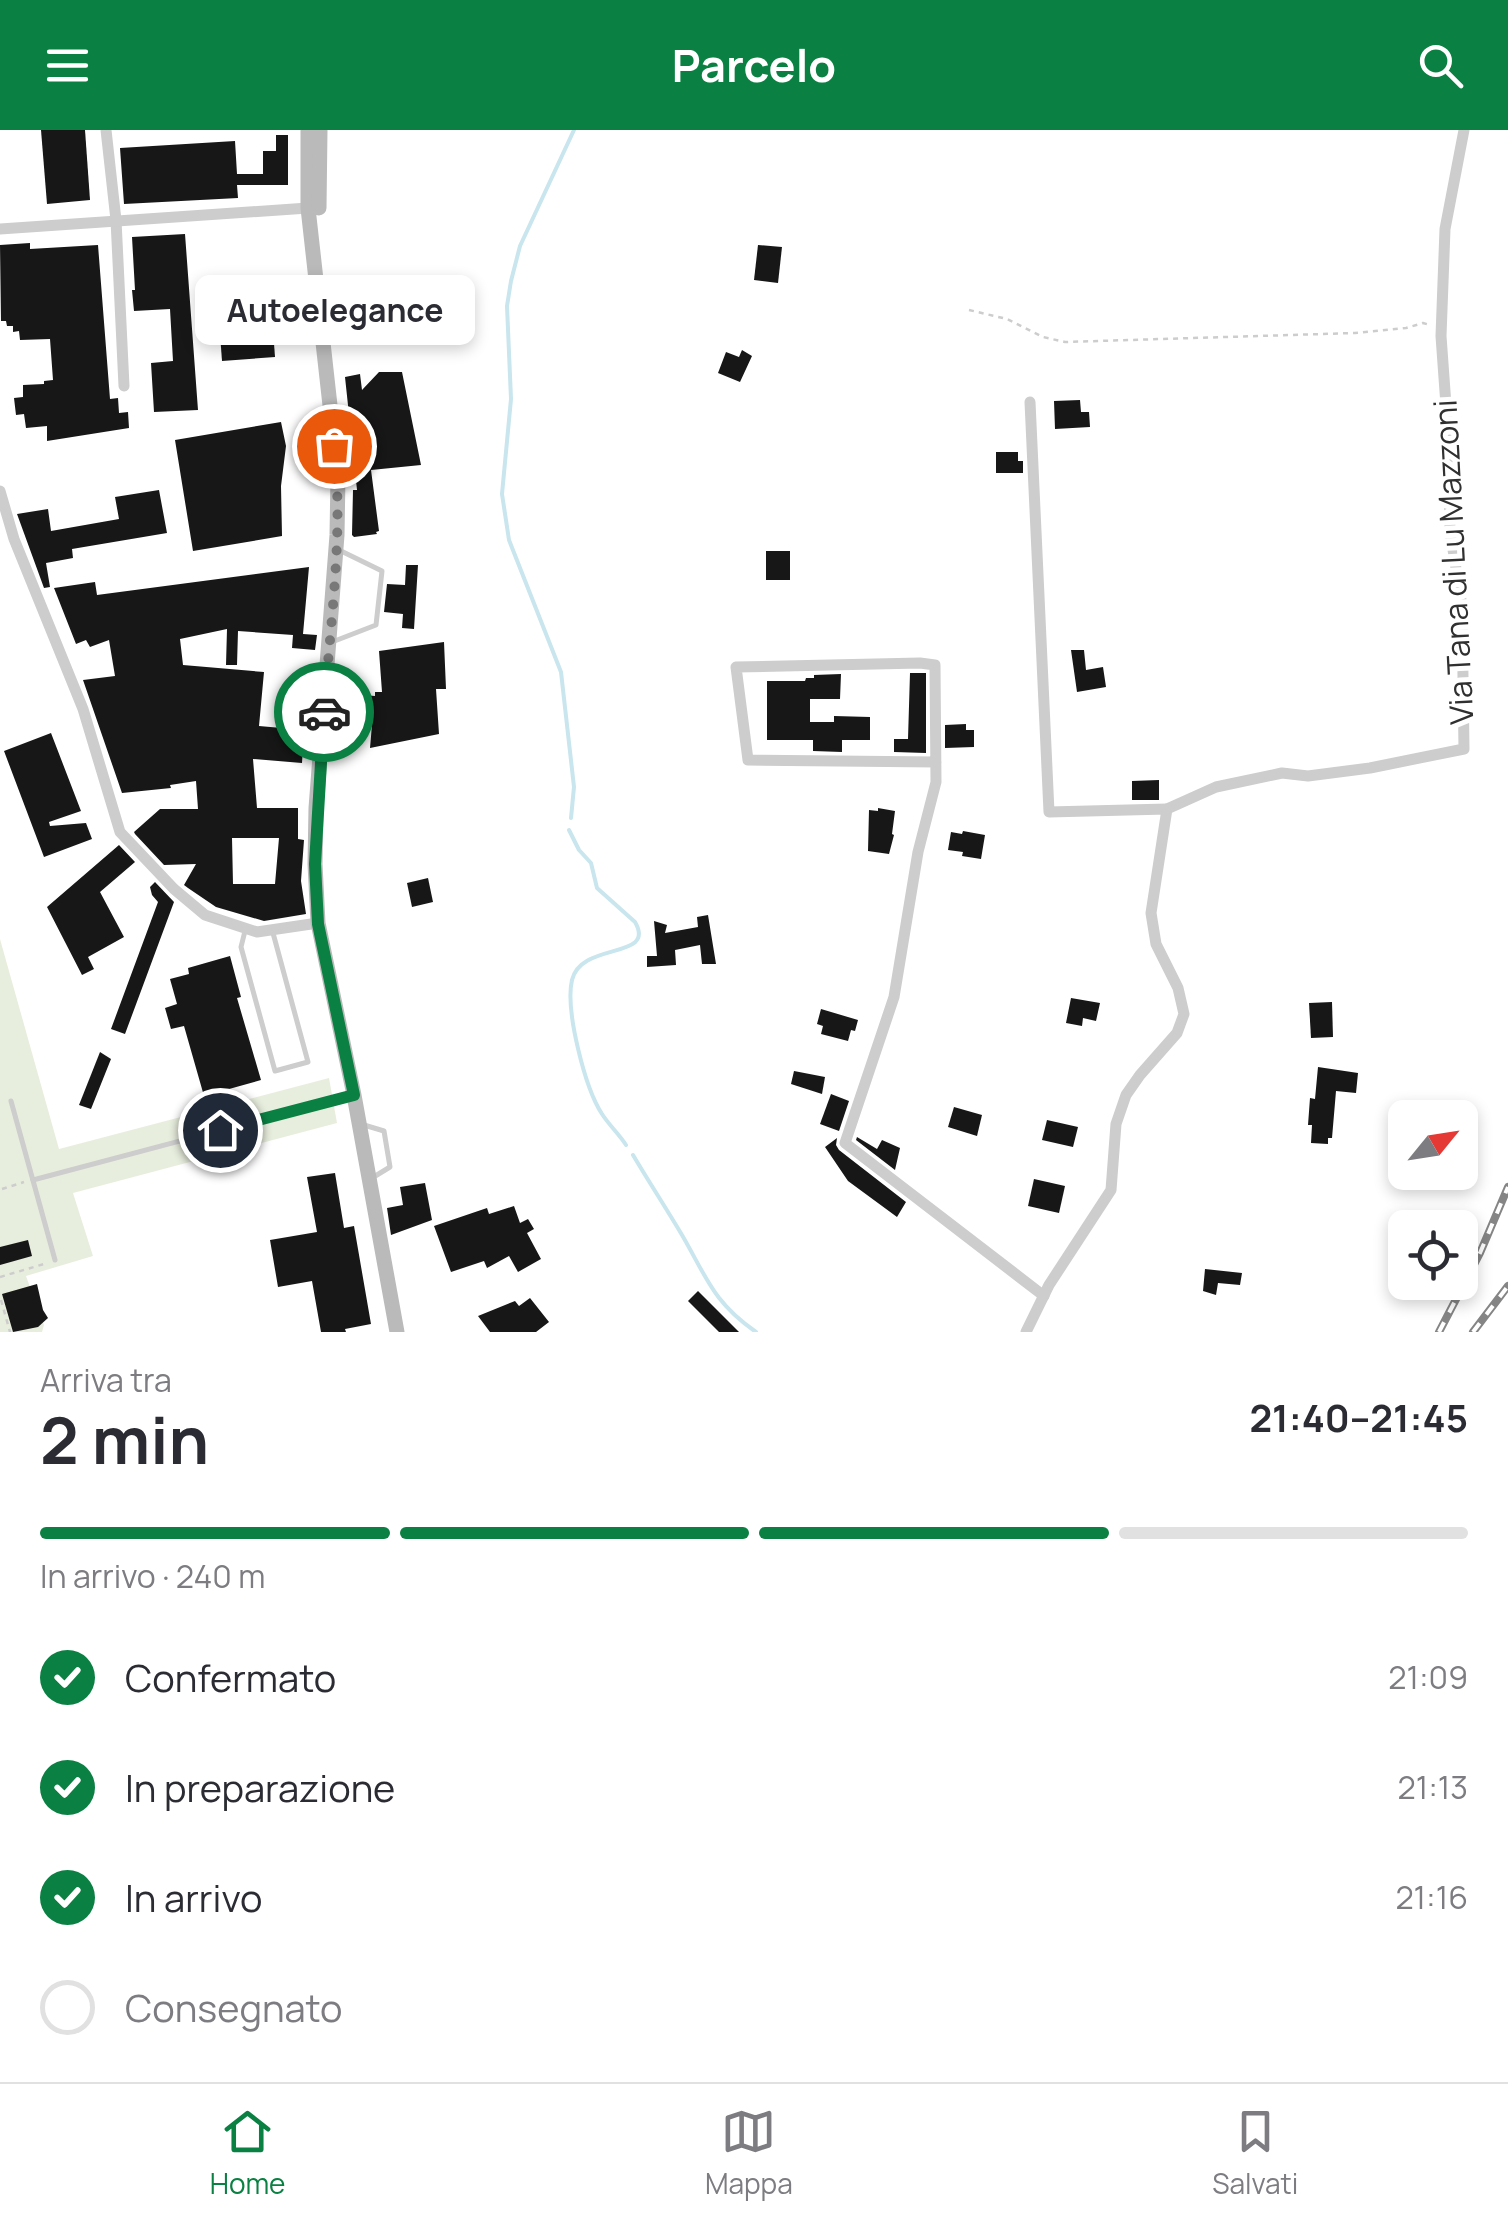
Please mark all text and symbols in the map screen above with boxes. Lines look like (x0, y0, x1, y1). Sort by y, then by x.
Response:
text: Parcelo (672, 34, 836, 96)
icon: menu (40, 38, 95, 93)
icon: search (1413, 38, 1468, 93)
callout: Autoelegance (194, 276, 474, 346)
text: Autoelegance (227, 288, 443, 332)
street label: Via Tana di Lu Mazzoni (1423, 398, 1483, 726)
pin (292, 404, 377, 489)
icon: bag (307, 419, 362, 474)
courier (274, 662, 374, 762)
icon: car (297, 685, 352, 740)
pin (178, 1088, 263, 1173)
north arrow (1388, 1100, 1478, 1190)
map controls (1388, 1100, 1478, 1300)
icon: home (193, 1103, 248, 1158)
button: locate (1388, 1210, 1478, 1300)
text: Arriva tra (40, 1358, 172, 1402)
text: 21:40–21:45 (1249, 1391, 1468, 1443)
text: 2 min (40, 1395, 209, 1484)
text: In arrivo · 240 m (40, 1554, 265, 1598)
icon: check (40, 1650, 95, 1705)
text: Confermato (125, 1651, 336, 1703)
text: 21:09 (1388, 1655, 1468, 1699)
icon: check (40, 1760, 95, 1815)
text: In preparazione (125, 1761, 395, 1813)
text: 21:13 (1398, 1765, 1468, 1809)
icon: check (40, 1870, 95, 1925)
text: In arrivo (125, 1871, 262, 1923)
text: 21:16 (1395, 1875, 1468, 1919)
text: Consegnato (125, 1981, 343, 2033)
tab: Home (210, 2104, 285, 2202)
tab: Mappa (705, 2104, 793, 2202)
tab: Salvati (1212, 2104, 1298, 2202)

